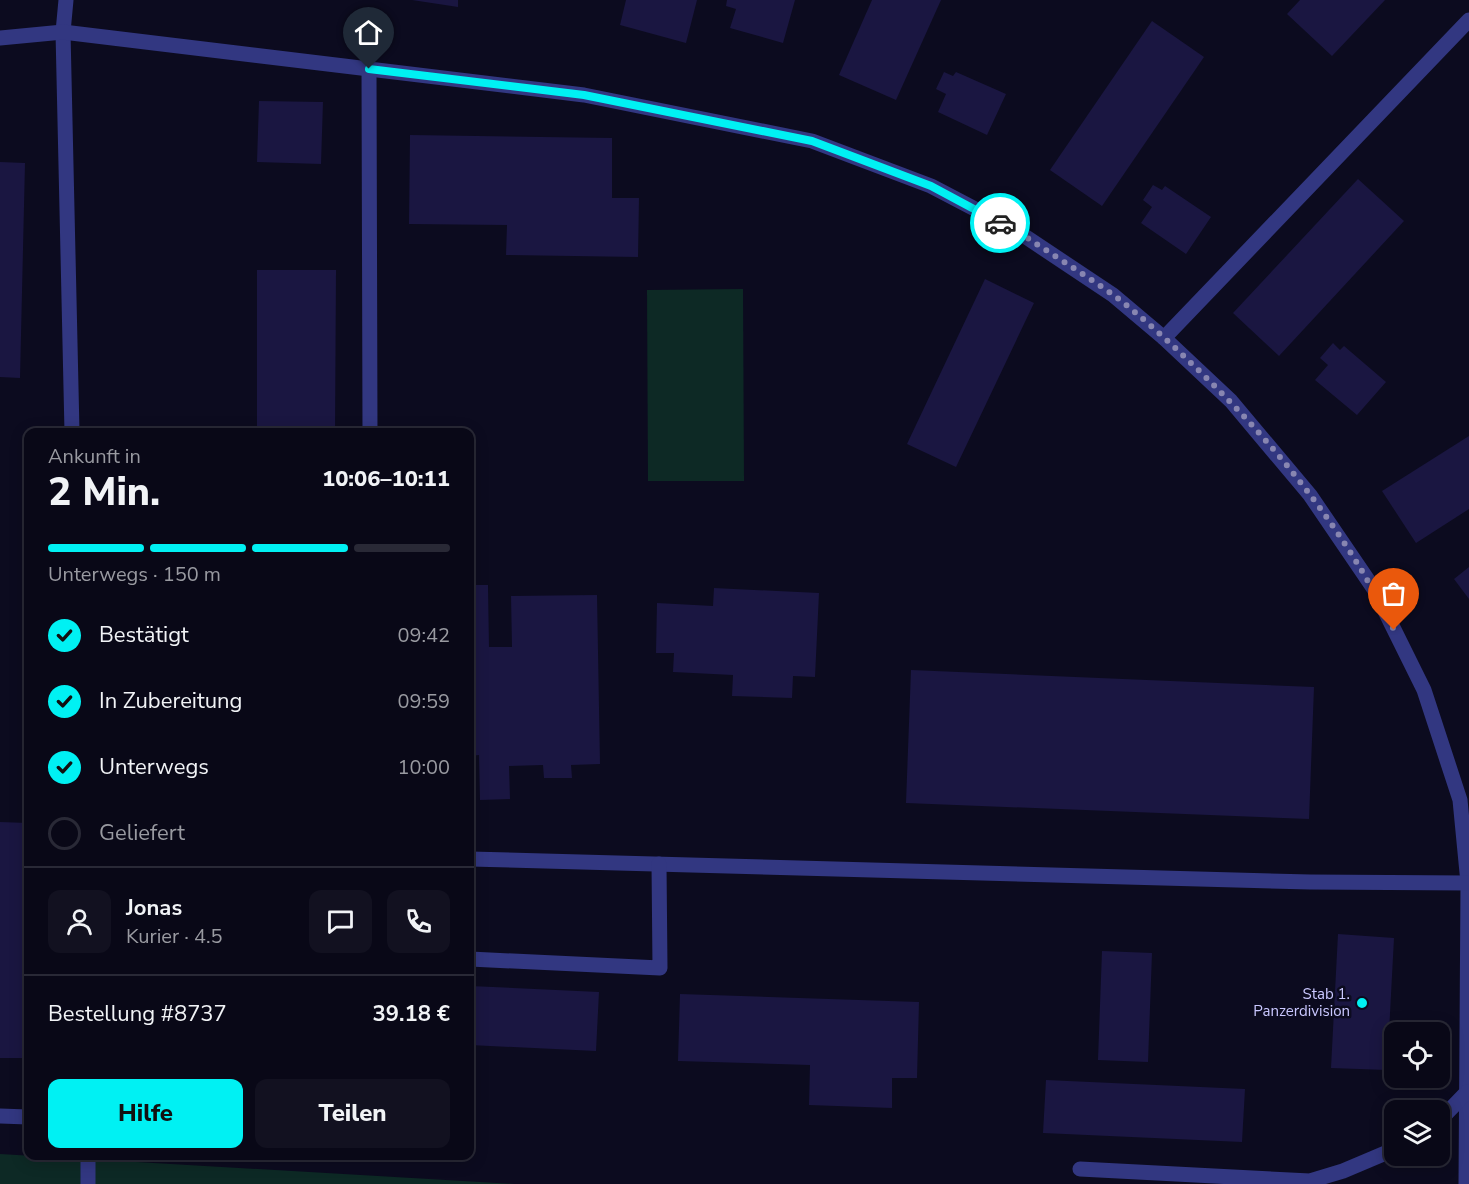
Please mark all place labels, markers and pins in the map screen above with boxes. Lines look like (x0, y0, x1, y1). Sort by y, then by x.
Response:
pin (343, 7, 394, 69)
pin (1368, 568, 1419, 630)
place label: Stab 1. Panzerdivision (1253, 984, 1350, 1021)
marker: Stab 1. Panzerdivision (1355, 996, 1369, 1010)

